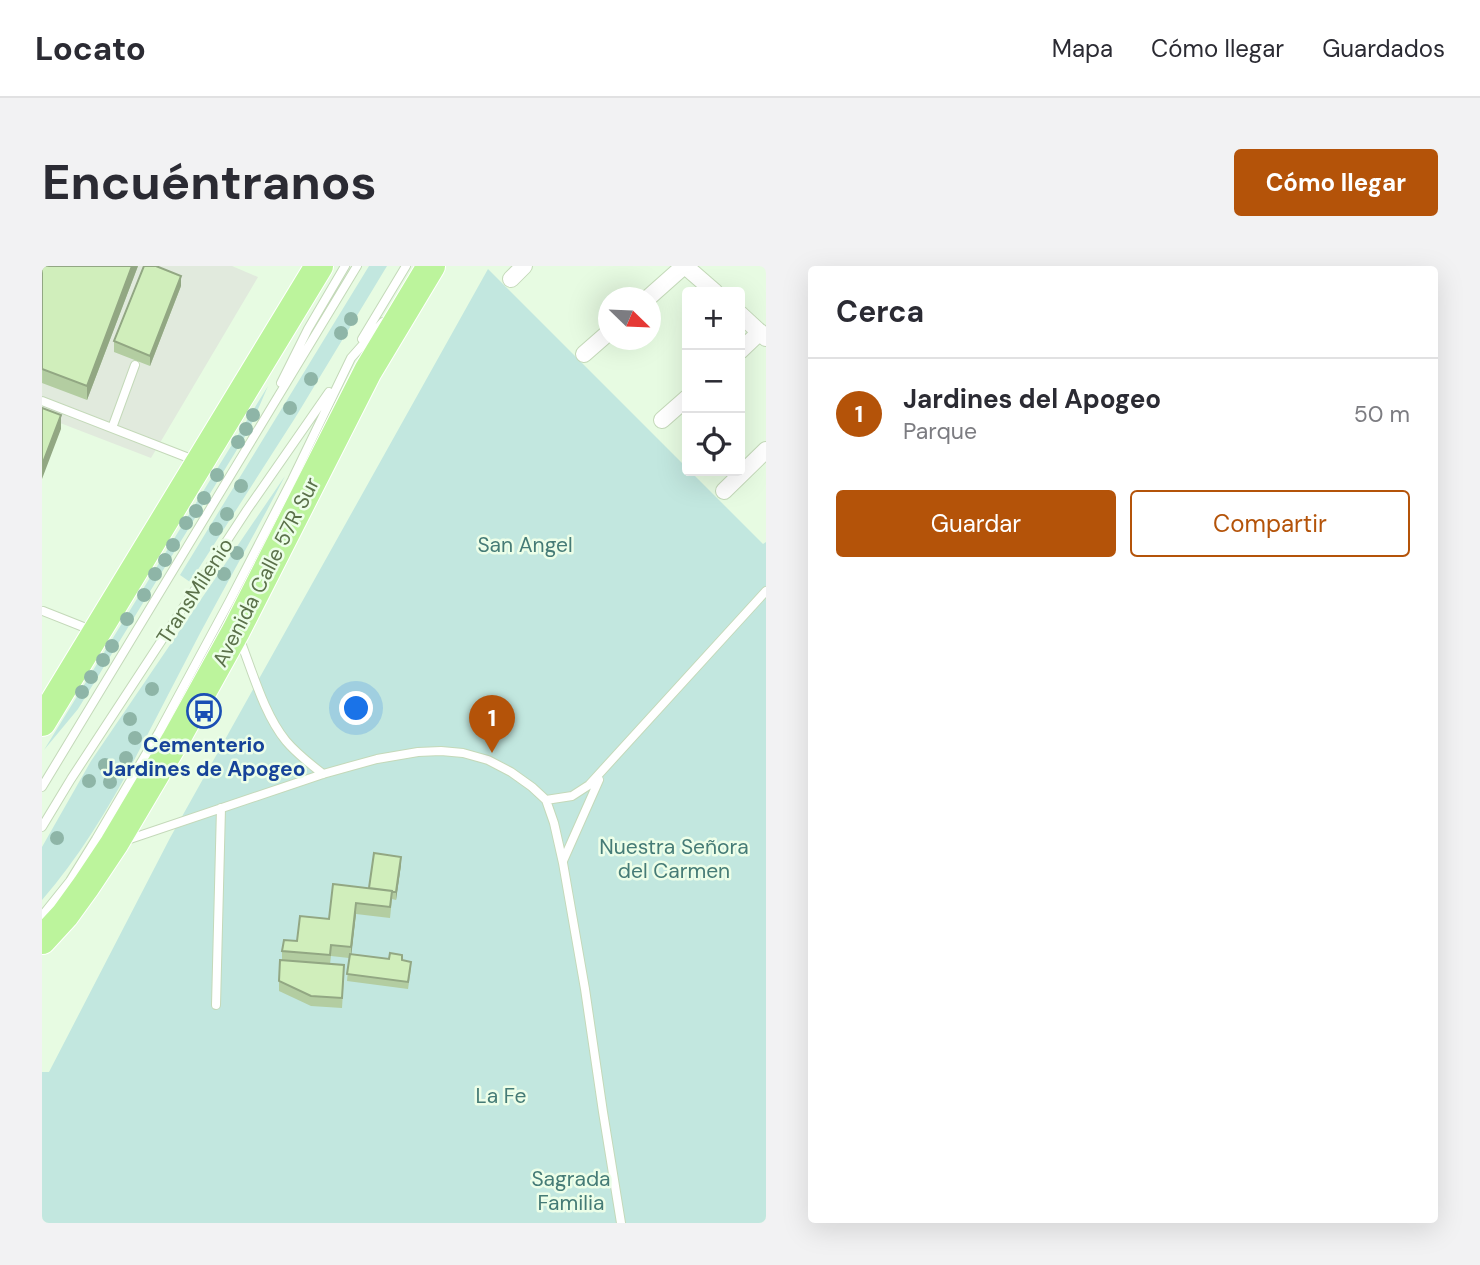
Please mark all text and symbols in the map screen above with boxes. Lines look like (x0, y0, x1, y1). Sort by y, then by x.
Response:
text: Locato (35, 27, 146, 70)
text: Mapa (1052, 33, 1113, 64)
text: Cómo llegar (1151, 33, 1284, 64)
text: Guardados (1322, 33, 1445, 64)
button: Cómo llegar (1234, 149, 1438, 216)
text: Encuéntranos (42, 150, 377, 214)
north arrow (598, 287, 661, 350)
map controls (682, 287, 745, 476)
button: + (682, 287, 745, 350)
text: Cerca (836, 292, 924, 331)
button: − (682, 350, 745, 413)
text: Jardines del Apogeo (903, 382, 1161, 416)
text: 1 (855, 399, 863, 429)
text: 50 m (1354, 399, 1410, 429)
button: locate (682, 413, 745, 476)
text: Parque (903, 416, 977, 446)
street label: Avenida Calle 57R Sur (206, 472, 326, 672)
button: Guardar (836, 490, 1116, 557)
button: Compartir (1130, 490, 1410, 557)
park label: San Angel (477, 531, 573, 559)
street label: TransMilenio (150, 533, 240, 649)
your location (339, 691, 373, 725)
bus stop icon: Cementerio Jardines de Apogeo (185, 692, 223, 730)
pin: 1 (469, 695, 515, 753)
place label: Cementerio Jardines de Apogeo (103, 731, 305, 783)
park label: Nuestra Señora del Carmen (599, 833, 749, 885)
park label: La Fe (476, 1082, 526, 1110)
park label: Sagrada Familia (531, 1165, 611, 1217)

